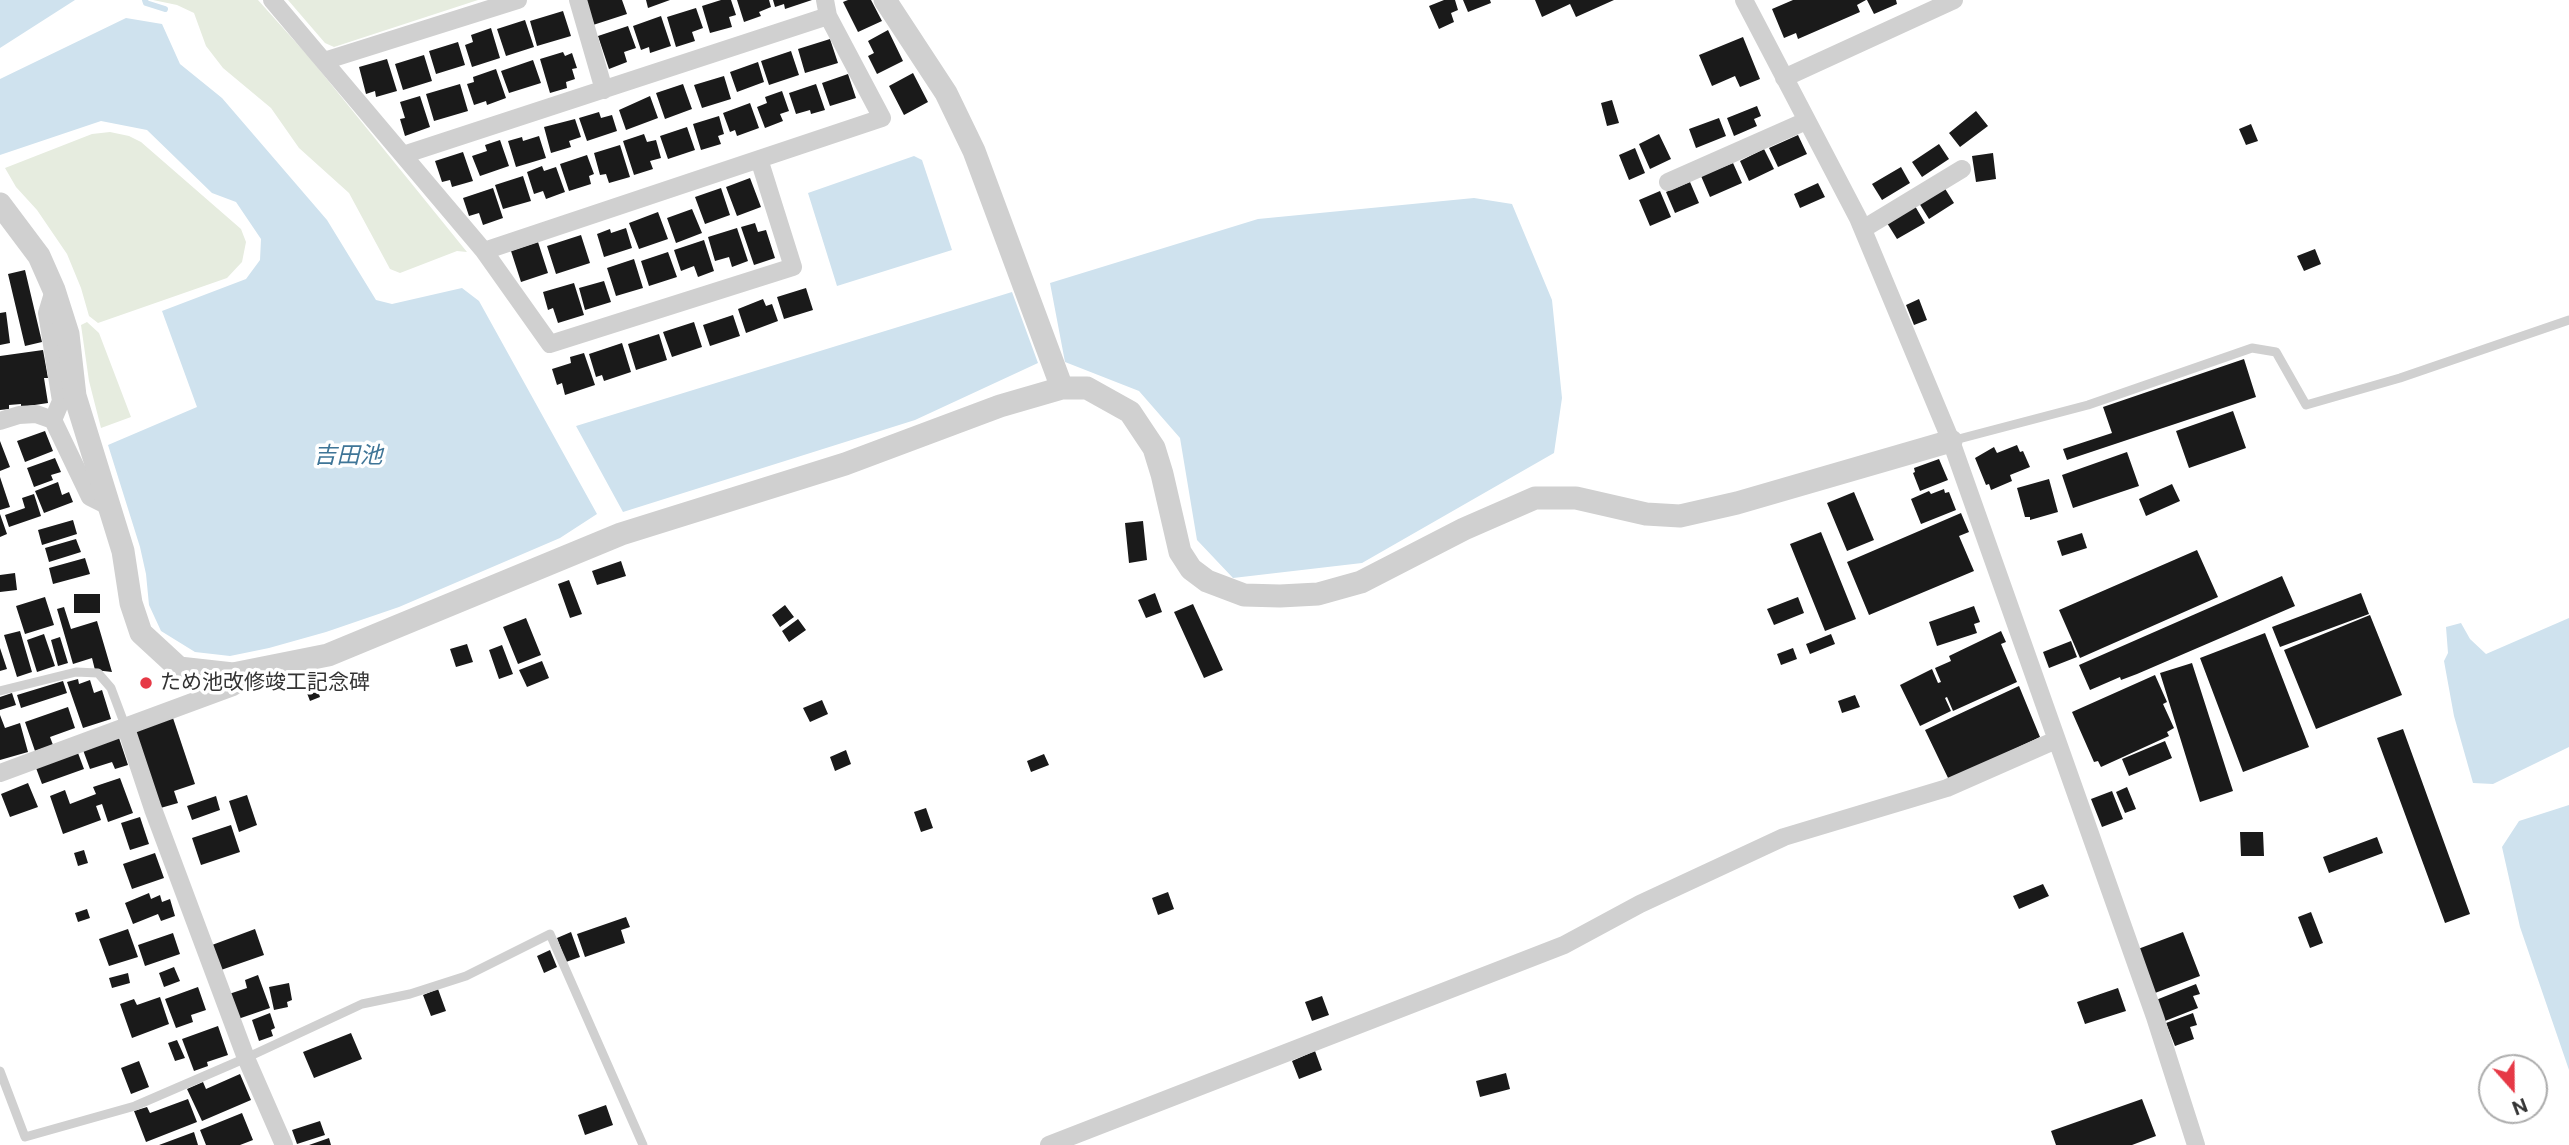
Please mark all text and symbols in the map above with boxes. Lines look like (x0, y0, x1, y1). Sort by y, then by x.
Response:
water label: 吉田池 (314, 442, 382, 470)
place label: ため池改修竣工記念碑 (160, 670, 370, 696)
marker: ため池改修竣工記念碑 (138, 675, 154, 691)
north arrow (2478, 1054, 2548, 1124)
text: N (2509, 1094, 2531, 1120)

